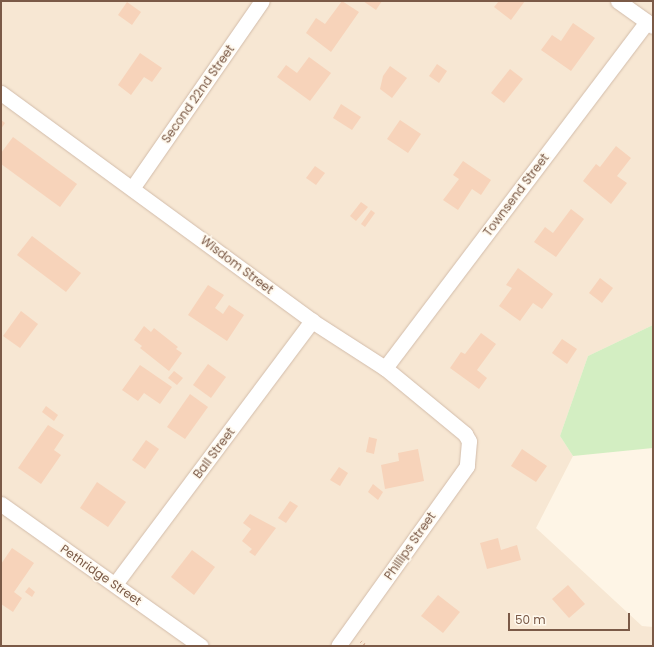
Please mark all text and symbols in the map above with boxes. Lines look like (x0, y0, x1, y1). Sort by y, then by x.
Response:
street label: Second 22nd Street (159, 42, 237, 146)
street label: Townsend Street (480, 151, 552, 239)
street label: Wisdom Street (198, 233, 276, 297)
street label: Ball Street (190, 425, 238, 481)
street label: Phillips Street (381, 509, 439, 583)
street label: Pethridge Street (58, 542, 144, 608)
scale bar (510, 605, 632, 631)
text: 50 m (515, 611, 546, 628)

